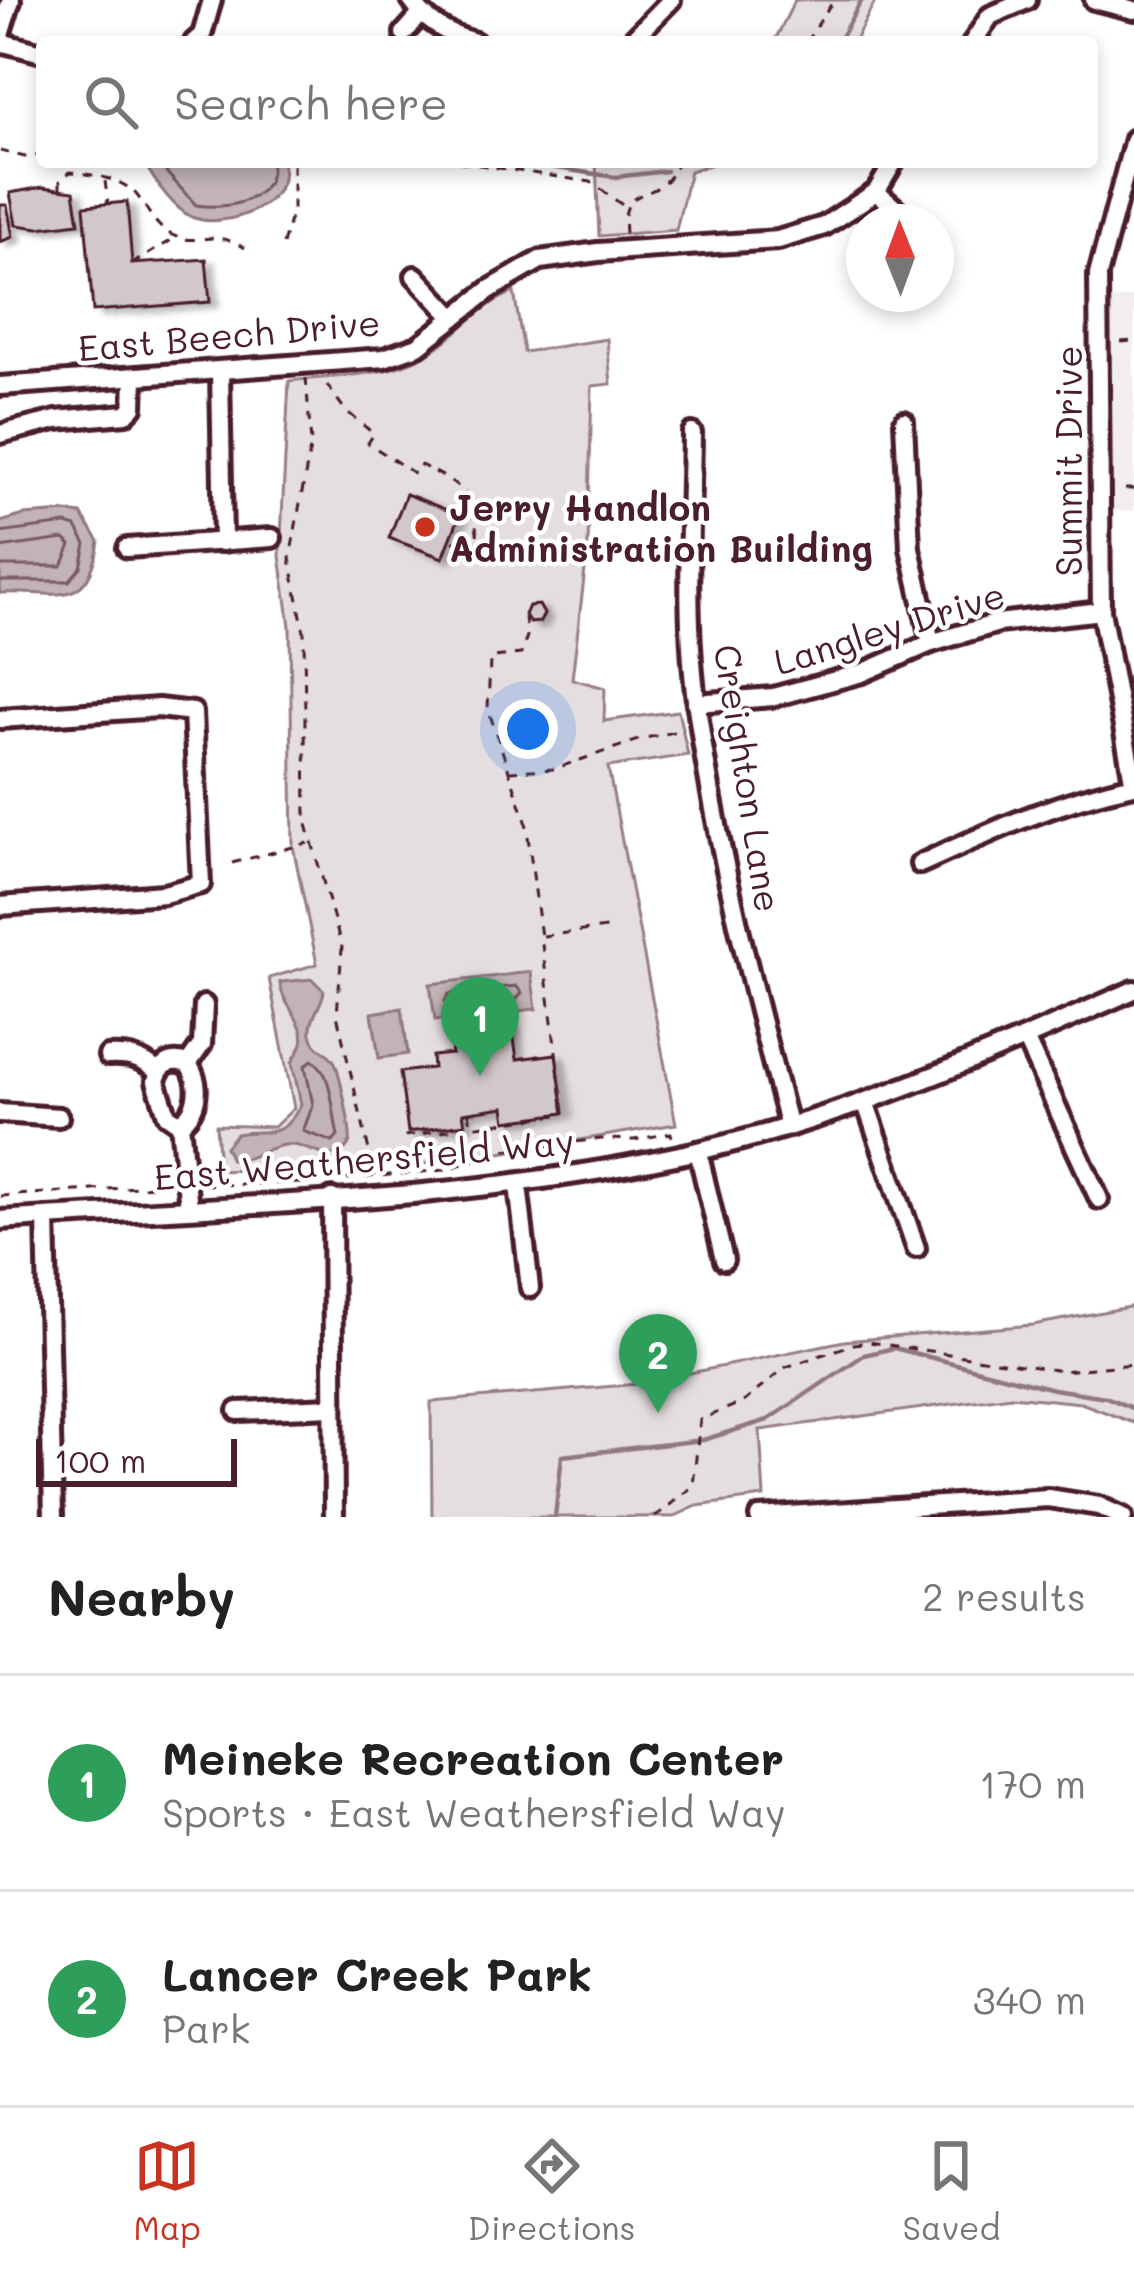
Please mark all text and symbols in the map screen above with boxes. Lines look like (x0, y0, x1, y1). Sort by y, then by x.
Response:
search box (36, 36, 1098, 168)
icon: search (78, 69, 144, 135)
text: Search here (174, 73, 448, 131)
north arrow (846, 204, 954, 312)
street label: East Beech Drive (76, 297, 382, 371)
street label: Summit Drive (1044, 346, 1091, 576)
place label: Jerry Handlon Administration Building (449, 483, 873, 571)
marker: Jerry Handlon Administration Building (412, 514, 438, 540)
street label: Langley Drive (768, 570, 1010, 685)
street label: Creighton Lane (705, 641, 793, 915)
your location (498, 699, 558, 759)
pin: 1 (441, 977, 519, 1076)
street label: East Weathersfield Way (152, 1116, 576, 1201)
pin: 2 (619, 1314, 697, 1413)
scale bar (36, 1433, 237, 1486)
text: 100 m (54, 1438, 146, 1481)
text: Nearby (48, 1562, 235, 1629)
text: 2 results (922, 1570, 1086, 1621)
text: Meineke Recreation Center (162, 1728, 784, 1786)
text: 1 (78, 1757, 96, 1808)
text: 170 m (979, 1757, 1086, 1808)
text: Sports · East Weathersfield Way (162, 1786, 786, 1837)
text: Lancer Creek Park (162, 1944, 592, 2002)
text: 2 (76, 1973, 98, 2024)
text: 340 m (973, 1973, 1086, 2024)
text: Park (162, 2002, 250, 2053)
tab: Map (134, 2133, 201, 2248)
tab: Directions (468, 2133, 635, 2248)
tab: Saved (903, 2133, 1000, 2248)

